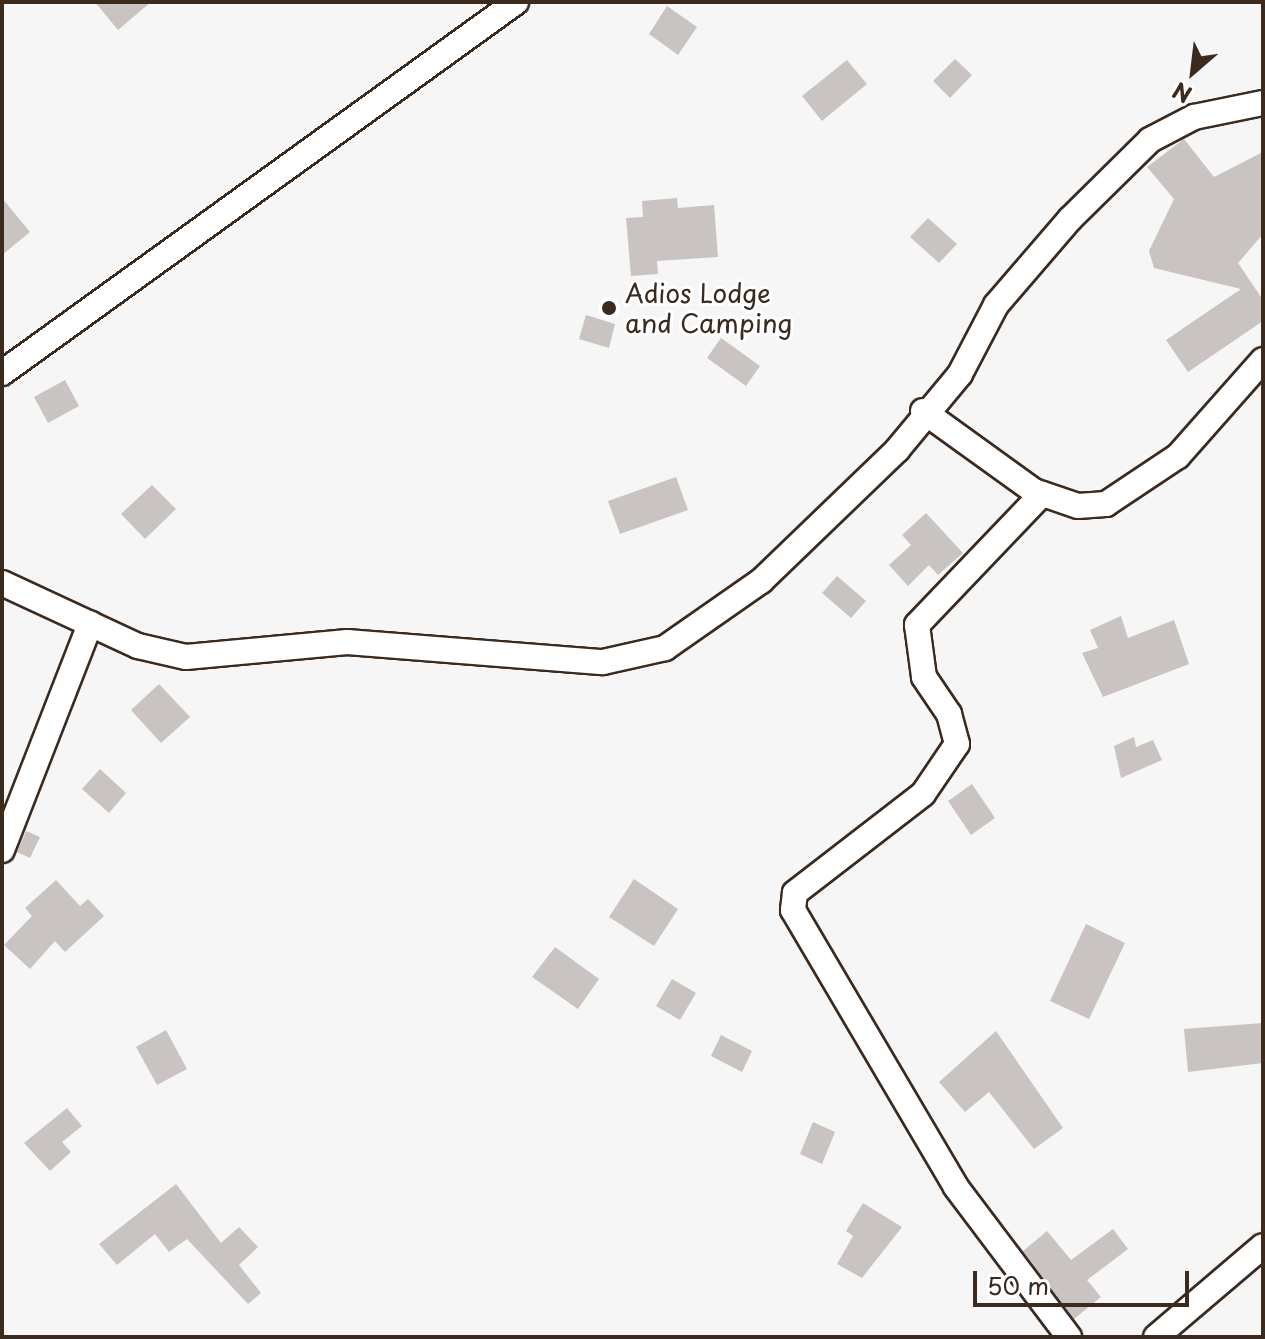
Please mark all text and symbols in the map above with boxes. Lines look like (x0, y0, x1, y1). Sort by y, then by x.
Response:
north arrow (1153, 32, 1233, 112)
text: N (1166, 75, 1197, 112)
place label: Adios Lodge and Camping (625, 277, 794, 338)
marker: Adios Lodge and Camping (600, 299, 618, 317)
scale bar (977, 1255, 1193, 1305)
text: 50 m (987, 1267, 1049, 1303)

